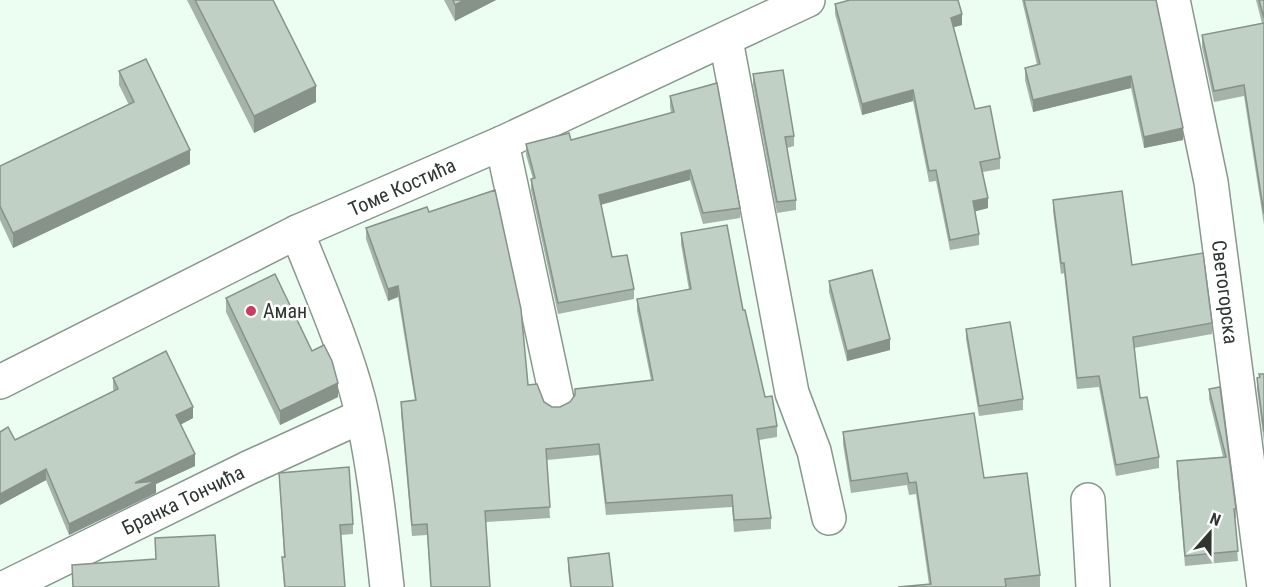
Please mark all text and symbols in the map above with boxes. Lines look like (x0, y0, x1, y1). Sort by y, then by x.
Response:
street label: Томе Костића (345, 153, 459, 221)
street label: Светогорска (1207, 239, 1243, 345)
place label: Аман (263, 299, 307, 323)
marker: Аман (244, 304, 258, 318)
street label: Бранка Тончића (118, 460, 248, 540)
north arrow (1180, 503, 1240, 563)
text: N (1207, 509, 1223, 530)

